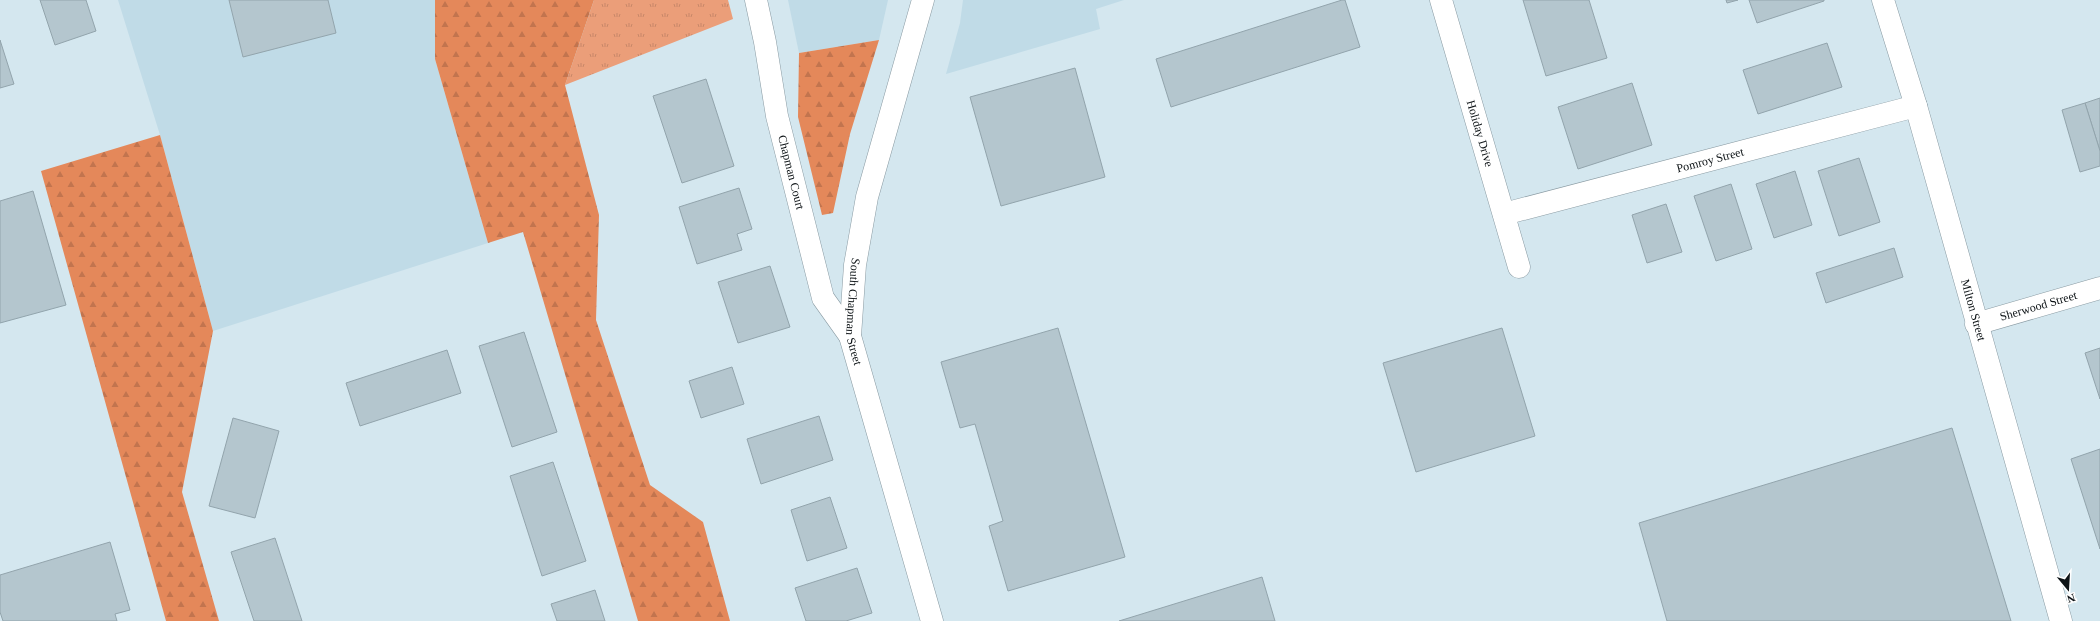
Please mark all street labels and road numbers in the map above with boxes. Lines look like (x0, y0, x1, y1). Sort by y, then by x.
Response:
street label: Holiday Drive (1464, 98, 1496, 169)
street label: Chapman Court (775, 134, 808, 212)
street label: Pomroy Street (1675, 144, 1746, 176)
street label: South Chapman Street (843, 257, 865, 367)
street label: Milton Street (1958, 277, 1989, 343)
street label: Sherwood Street (1998, 288, 2079, 324)

